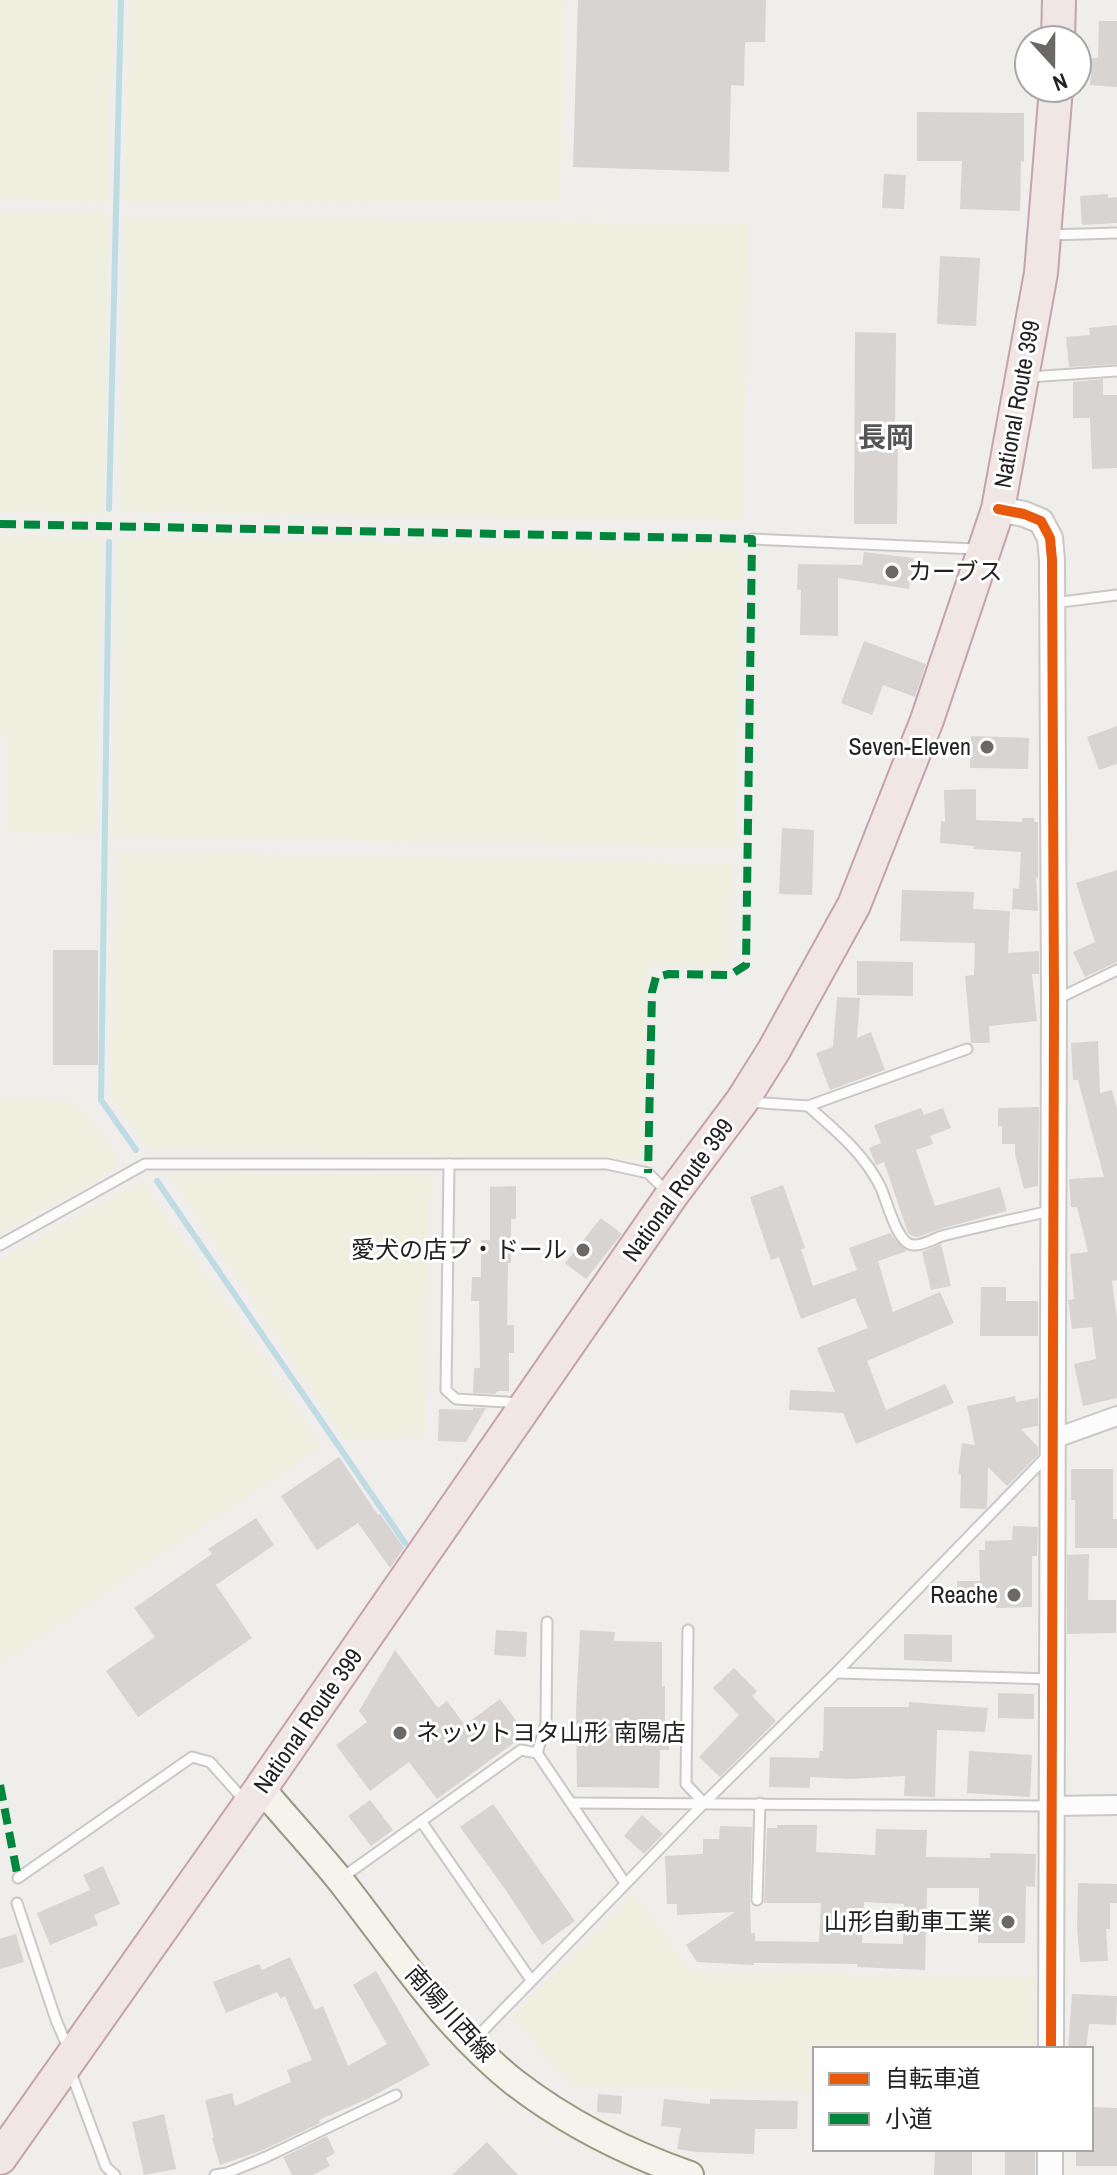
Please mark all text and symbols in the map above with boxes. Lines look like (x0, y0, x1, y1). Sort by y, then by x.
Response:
north arrow (1013, 24, 1093, 104)
text: N (1049, 66, 1072, 99)
street label: National Route 399 (986, 318, 1046, 490)
district label: 長岡 (858, 418, 914, 456)
place label: カーブス (908, 555, 1003, 587)
marker: カーブス (883, 563, 901, 581)
place label: Seven-Eleven (848, 730, 971, 762)
marker: Seven-Eleven (978, 738, 996, 756)
street label: National Route 399 (614, 1111, 740, 1267)
place label: 愛犬の店プ・ドール (351, 1233, 567, 1265)
marker: 愛犬の店プ・ドール (574, 1241, 592, 1259)
place label: Reache (930, 1578, 998, 1610)
marker: Reache (1005, 1586, 1023, 1604)
street label: National Route 399 (245, 1642, 369, 1799)
place label: ネッツトヨタ山形 南陽店 (416, 1716, 685, 1748)
marker: ネッツトヨタ山形 南陽店 (391, 1724, 409, 1742)
place label: 山形自動車工業 (824, 1905, 992, 1937)
marker: 山形自動車工業 (999, 1913, 1017, 1931)
street label: 南陽川西線 (399, 1958, 503, 2069)
legend (813, 2047, 1093, 2151)
text: 自転車道 (885, 2062, 981, 2094)
text: 小道 (885, 2102, 933, 2134)

